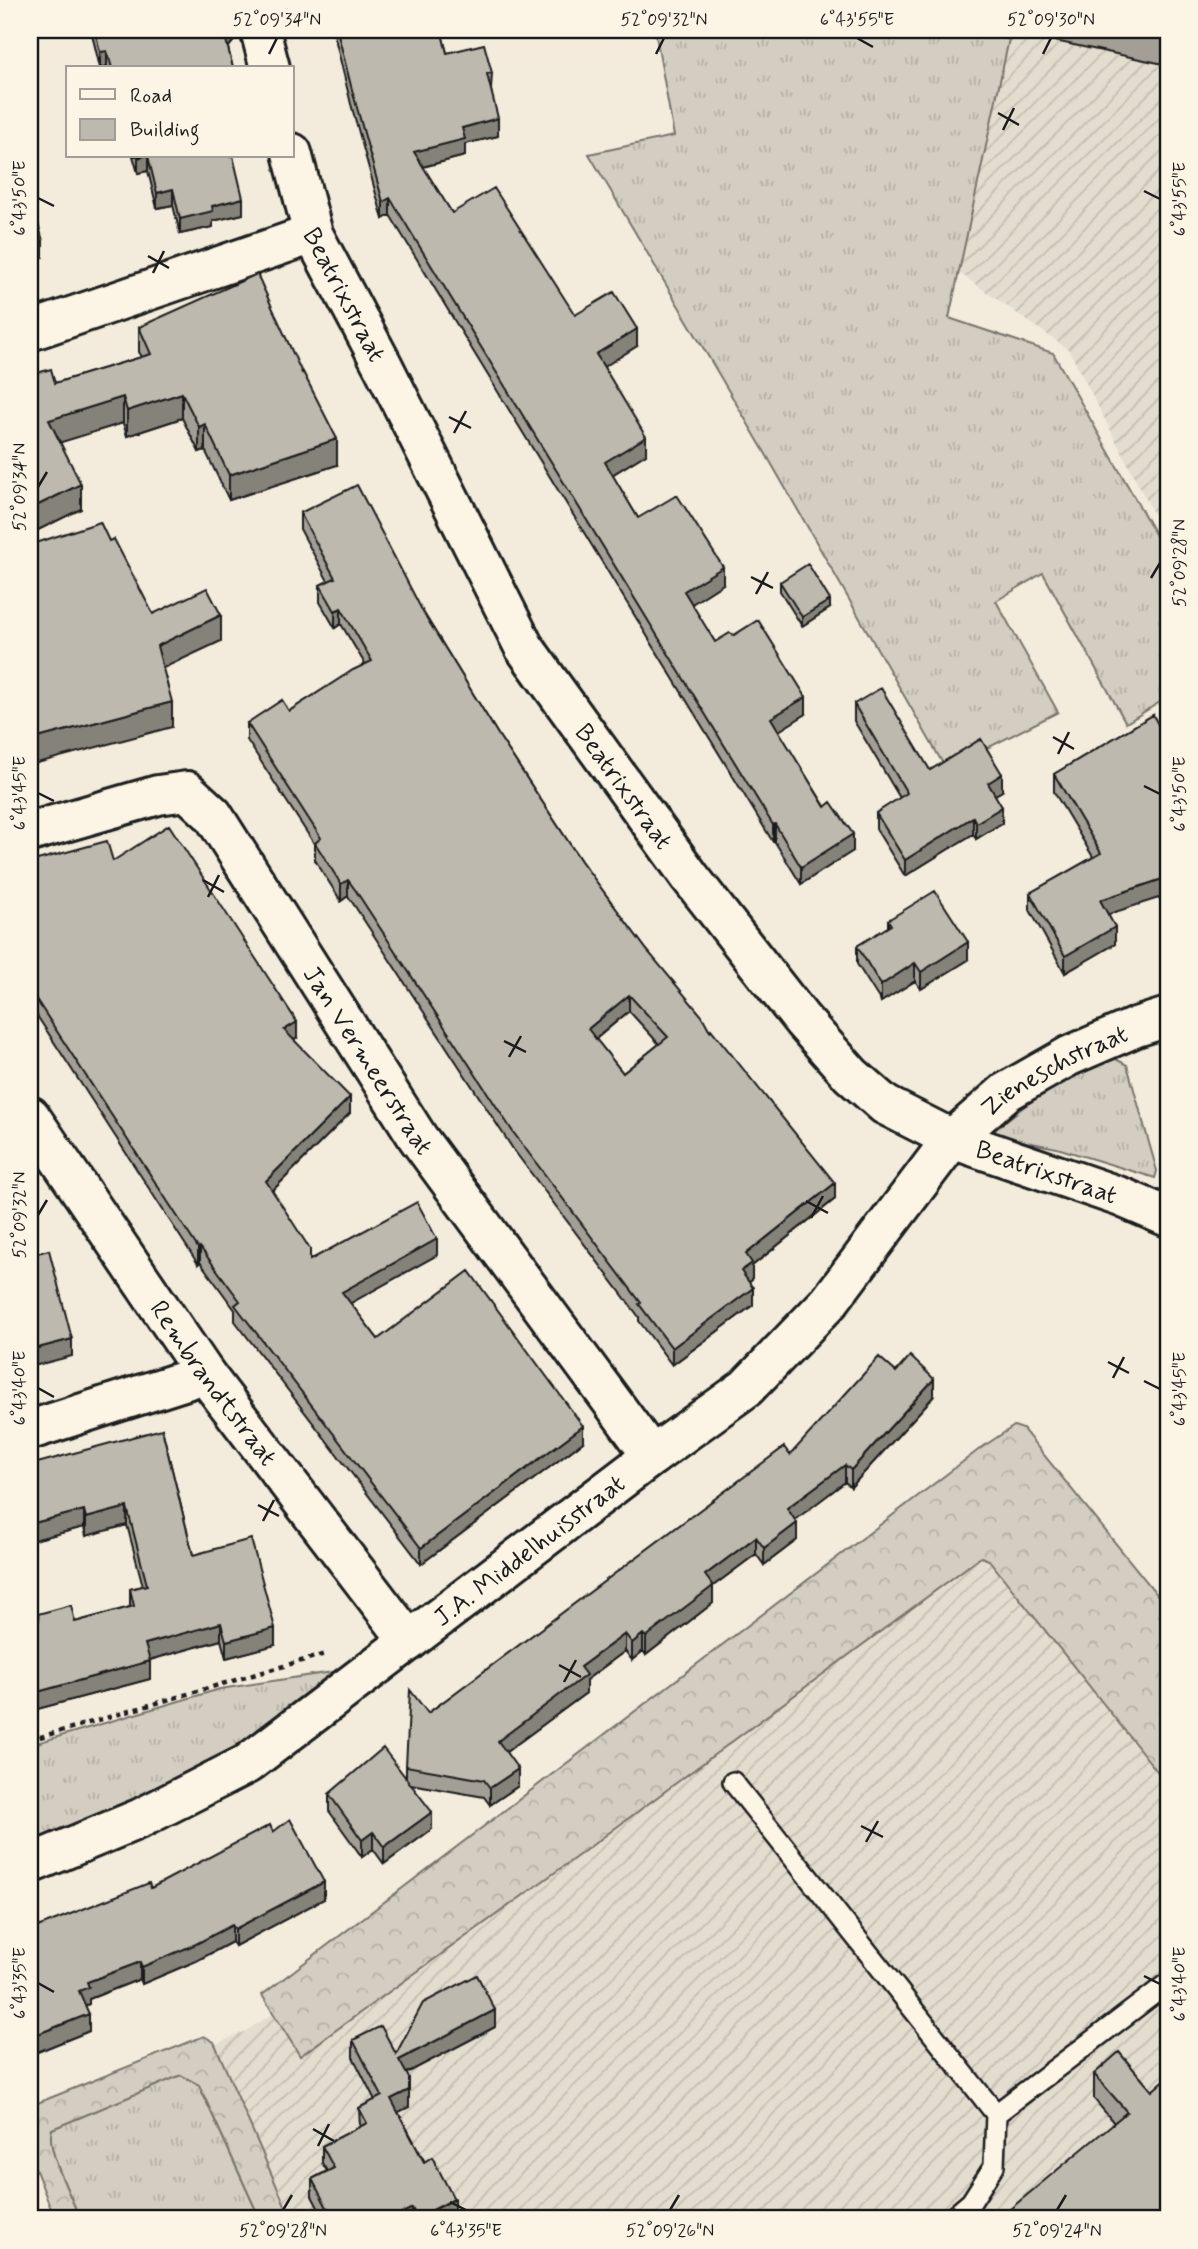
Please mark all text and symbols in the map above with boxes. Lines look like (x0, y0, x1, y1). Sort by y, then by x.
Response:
text: 52°09'34"N (233, 8, 321, 32)
text: 52°09'32"N (620, 8, 708, 32)
text: 6°43'55"E (820, 8, 894, 32)
text: 52°09'30"N (1007, 8, 1095, 32)
legend (66, 66, 294, 158)
text: Road (130, 82, 172, 110)
text: Building (130, 116, 200, 146)
text: 6°43'50"E (8, 160, 32, 236)
text: 6°43'55"E (1168, 162, 1192, 236)
street label: Beatrixstraat (294, 222, 393, 368)
text: 52°09'34"N (8, 443, 32, 531)
text: 52°09'28"N (1168, 519, 1192, 607)
street label: Beatrixstraat (566, 718, 680, 857)
text: 6°43'45"E (8, 756, 32, 830)
text: 6°43'50"E (1168, 756, 1192, 832)
street label: Jan Vermeerstraat (294, 960, 440, 1163)
street label: Zieneschstraat (974, 1018, 1133, 1125)
street label: Beatrixstraat (971, 1133, 1121, 1213)
text: 52°09'32"N (8, 1171, 32, 1259)
street label: Rembrandtstraat (141, 1294, 284, 1473)
text: 6°43'40"E (8, 1350, 32, 1426)
text: 6°43'45"E (1168, 1352, 1192, 1426)
street label: J.A. Middelhuisstraat (427, 1468, 633, 1635)
text: 6°43'40"E (1168, 1946, 1192, 2022)
text: 6°43'35"E (8, 1947, 32, 2019)
text: 52°09'28"N (239, 2219, 327, 2243)
text: 6°43'35"E (430, 2219, 502, 2243)
text: 52°09'26"N (626, 2219, 714, 2243)
text: 52°09'24"N (1012, 2219, 1102, 2243)

